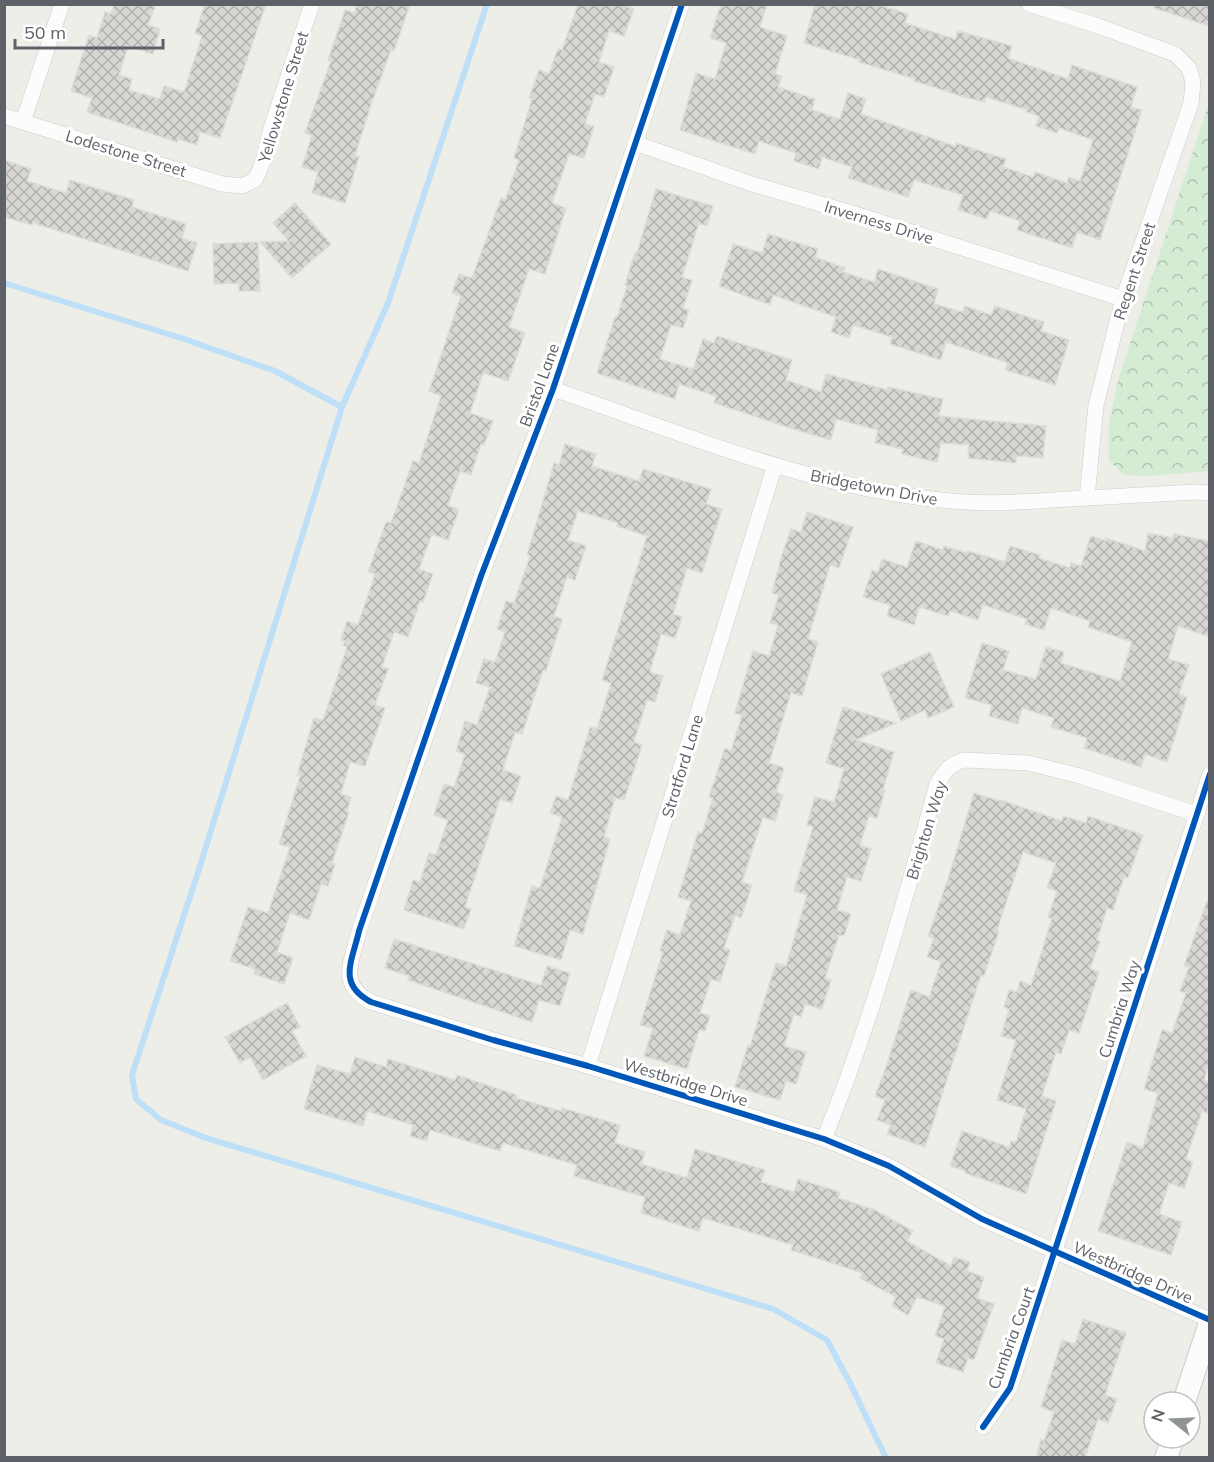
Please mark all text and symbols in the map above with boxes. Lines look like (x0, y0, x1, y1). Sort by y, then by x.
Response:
scale bar (15, 12, 164, 50)
text: 50 m (24, 21, 66, 44)
street label: Yellowstone Street (253, 28, 313, 166)
street label: Lodestone Street (63, 125, 189, 181)
street label: Inverness Drive (822, 196, 936, 248)
street label: Regent Street (1109, 219, 1159, 322)
street label: Bristol Lane (515, 341, 563, 429)
street label: Bridgetown Drive (809, 465, 939, 509)
street label: Stratford Lane (657, 712, 707, 820)
street label: Brighton Way (901, 778, 951, 882)
street label: Cumbria Way (1094, 957, 1144, 1061)
street label: Westbridge Drive (621, 1054, 751, 1110)
street label: Westbridge Drive (1070, 1237, 1196, 1307)
street label: Cumbria Court (983, 1284, 1039, 1392)
north arrow (1142, 1390, 1202, 1450)
text: N (1146, 1407, 1169, 1424)

